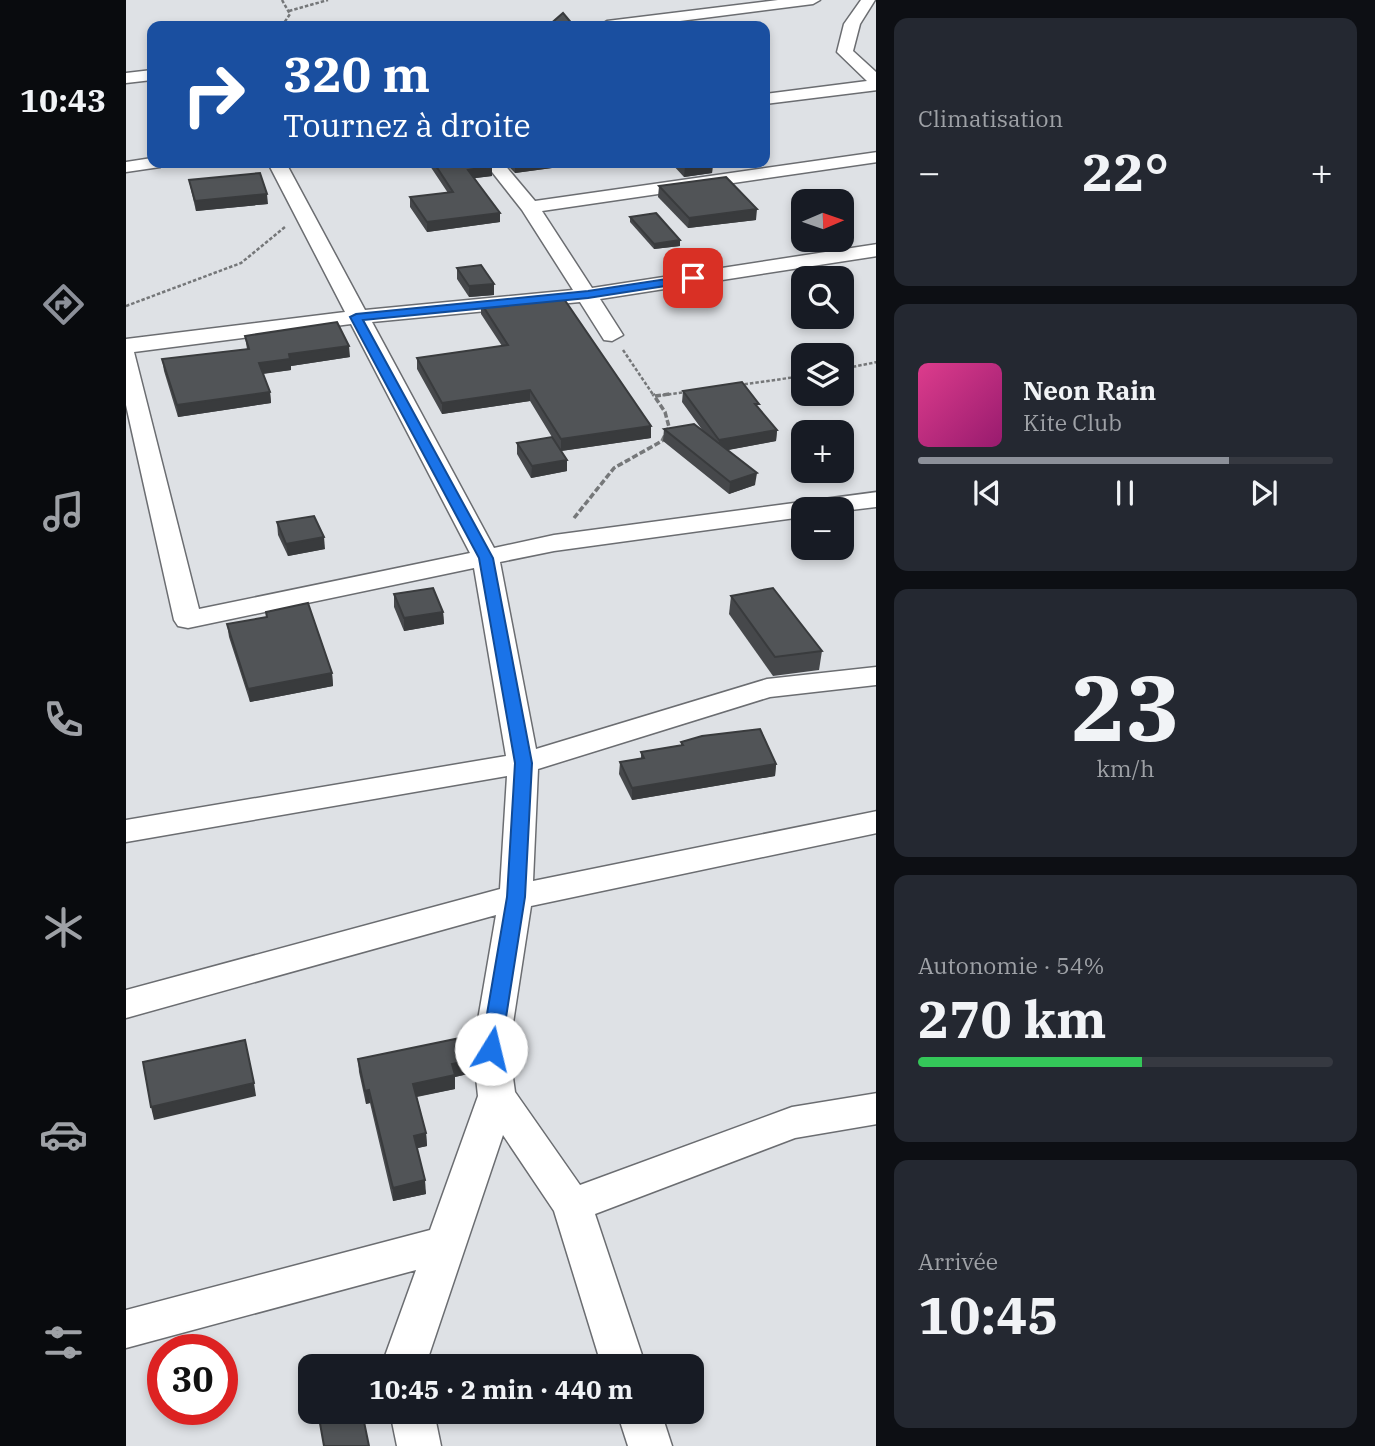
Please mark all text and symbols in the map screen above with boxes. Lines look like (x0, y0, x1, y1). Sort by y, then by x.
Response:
text: 320 m (283, 42, 430, 105)
icon: right (168, 49, 259, 140)
text: 10:43 (20, 79, 106, 121)
text: Climatisation (918, 103, 1063, 133)
text: Tournez à droite (283, 104, 531, 146)
text: 22° (1082, 138, 1169, 205)
text: − (918, 147, 941, 196)
text: + (1310, 147, 1333, 196)
north arrow (791, 189, 854, 252)
map controls (791, 189, 854, 560)
pin (663, 248, 723, 308)
icon: arrive (674, 259, 712, 297)
button: search (791, 266, 854, 329)
icon: directions (39, 280, 88, 329)
button: layers (791, 343, 854, 406)
text: Neon Rain (1023, 373, 1156, 407)
text: Kite Club (1023, 407, 1122, 437)
button: + (791, 420, 854, 483)
icon: previous (968, 474, 1006, 512)
icon: pause (1106, 474, 1144, 512)
icon: next (1245, 474, 1283, 512)
icon: music (39, 487, 88, 536)
button: − (791, 497, 854, 560)
text: 23 (1071, 648, 1180, 766)
icon: phone (39, 695, 88, 744)
text: km/h (1096, 753, 1155, 783)
icon: climate (39, 903, 88, 952)
text: Autonomie · 54% (918, 950, 1105, 980)
text: 270 km (918, 985, 1107, 1052)
position arrow (454, 1012, 528, 1086)
icon: car (39, 1110, 88, 1159)
text: Arrivée (918, 1246, 998, 1276)
text: 10:45 (918, 1281, 1059, 1348)
icon: filters (39, 1318, 88, 1367)
speed limit sign: 30 (147, 1334, 238, 1425)
text: 10:45 · 2 min · 440 m (369, 1372, 633, 1406)

